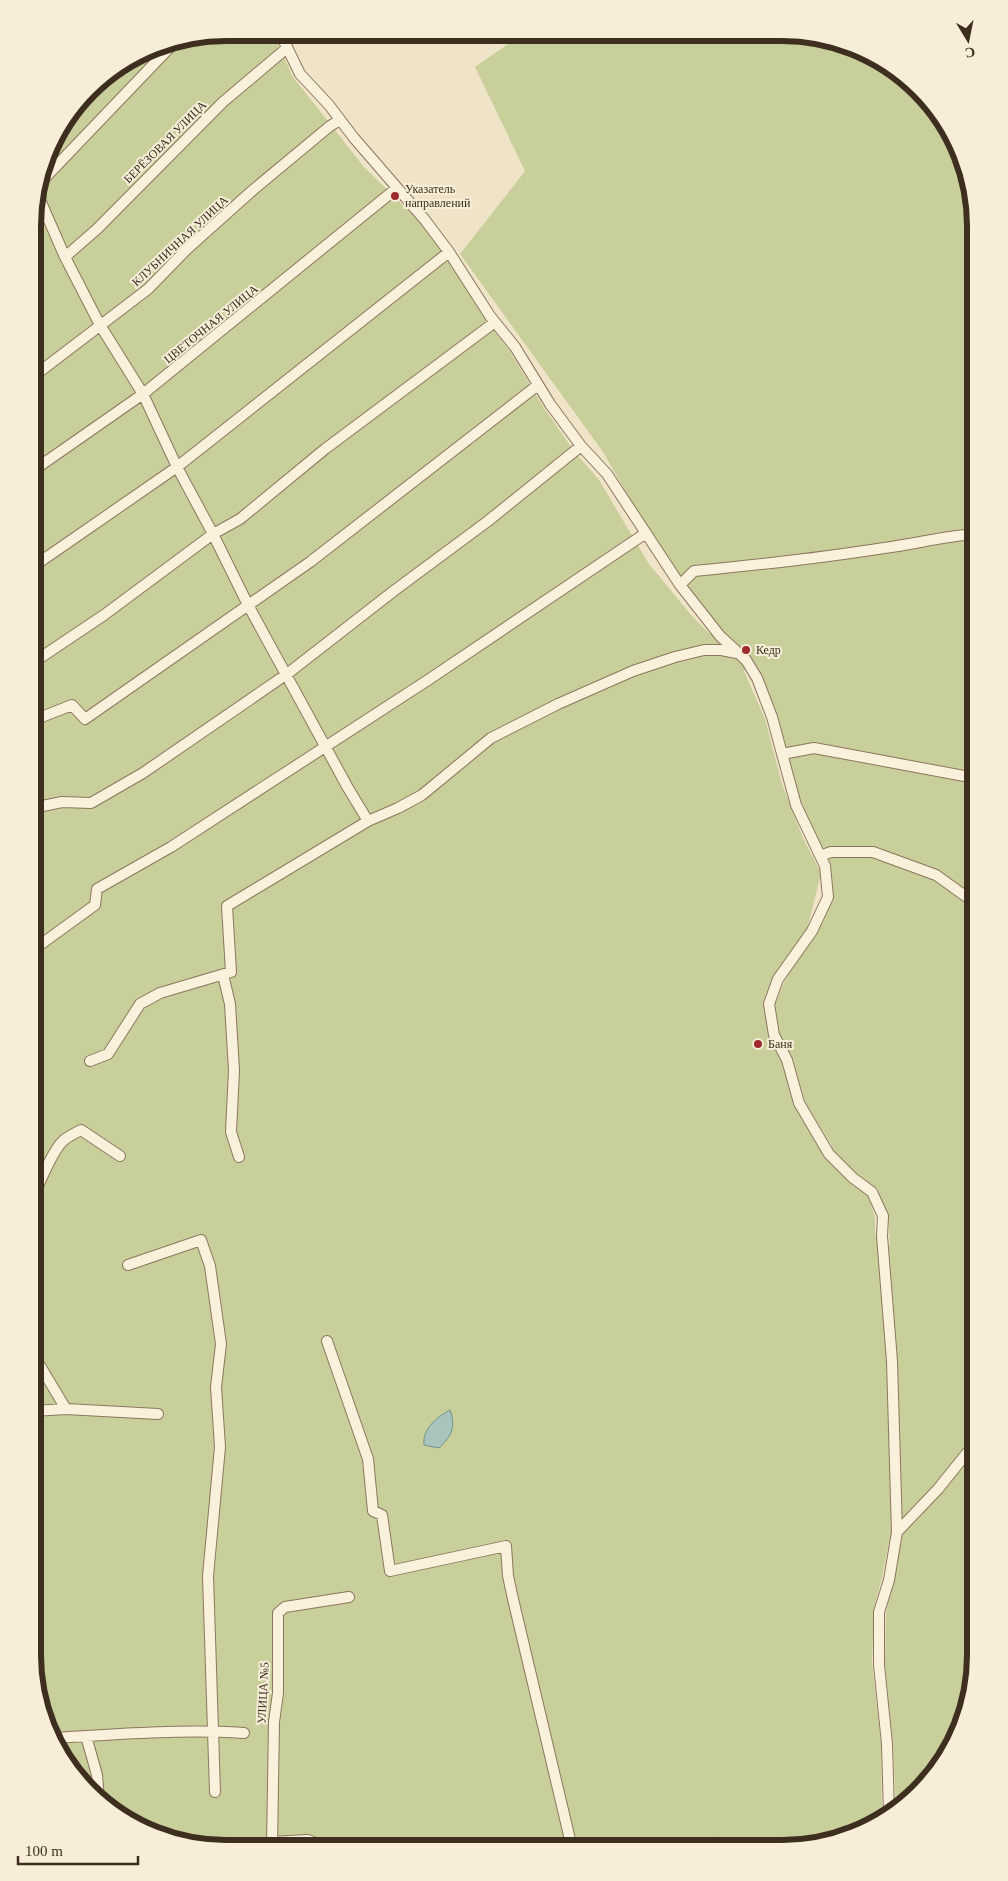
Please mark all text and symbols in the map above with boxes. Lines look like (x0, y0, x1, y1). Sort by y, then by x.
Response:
north arrow (943, 15, 993, 65)
text: С (964, 44, 976, 61)
street label: БЕРЁЗОВАЯ УЛИЦА (121, 98, 209, 186)
place label: Указатель направлений (405, 182, 471, 210)
marker: Указатель направлений (389, 190, 401, 202)
street label: КЛУБНИЧНАЯ УЛИЦА (129, 193, 231, 289)
street label: ЦВЕТОЧНАЯ УЛИЦА (161, 282, 261, 366)
place label: Кедр (756, 643, 781, 657)
marker: Кедр (740, 644, 752, 656)
place label: Баня (768, 1037, 793, 1051)
marker: Баня (752, 1038, 764, 1050)
street label: УЛИЦА №5 (254, 1662, 272, 1724)
scale bar (18, 1834, 138, 1866)
text: 100 m (25, 1843, 63, 1859)

